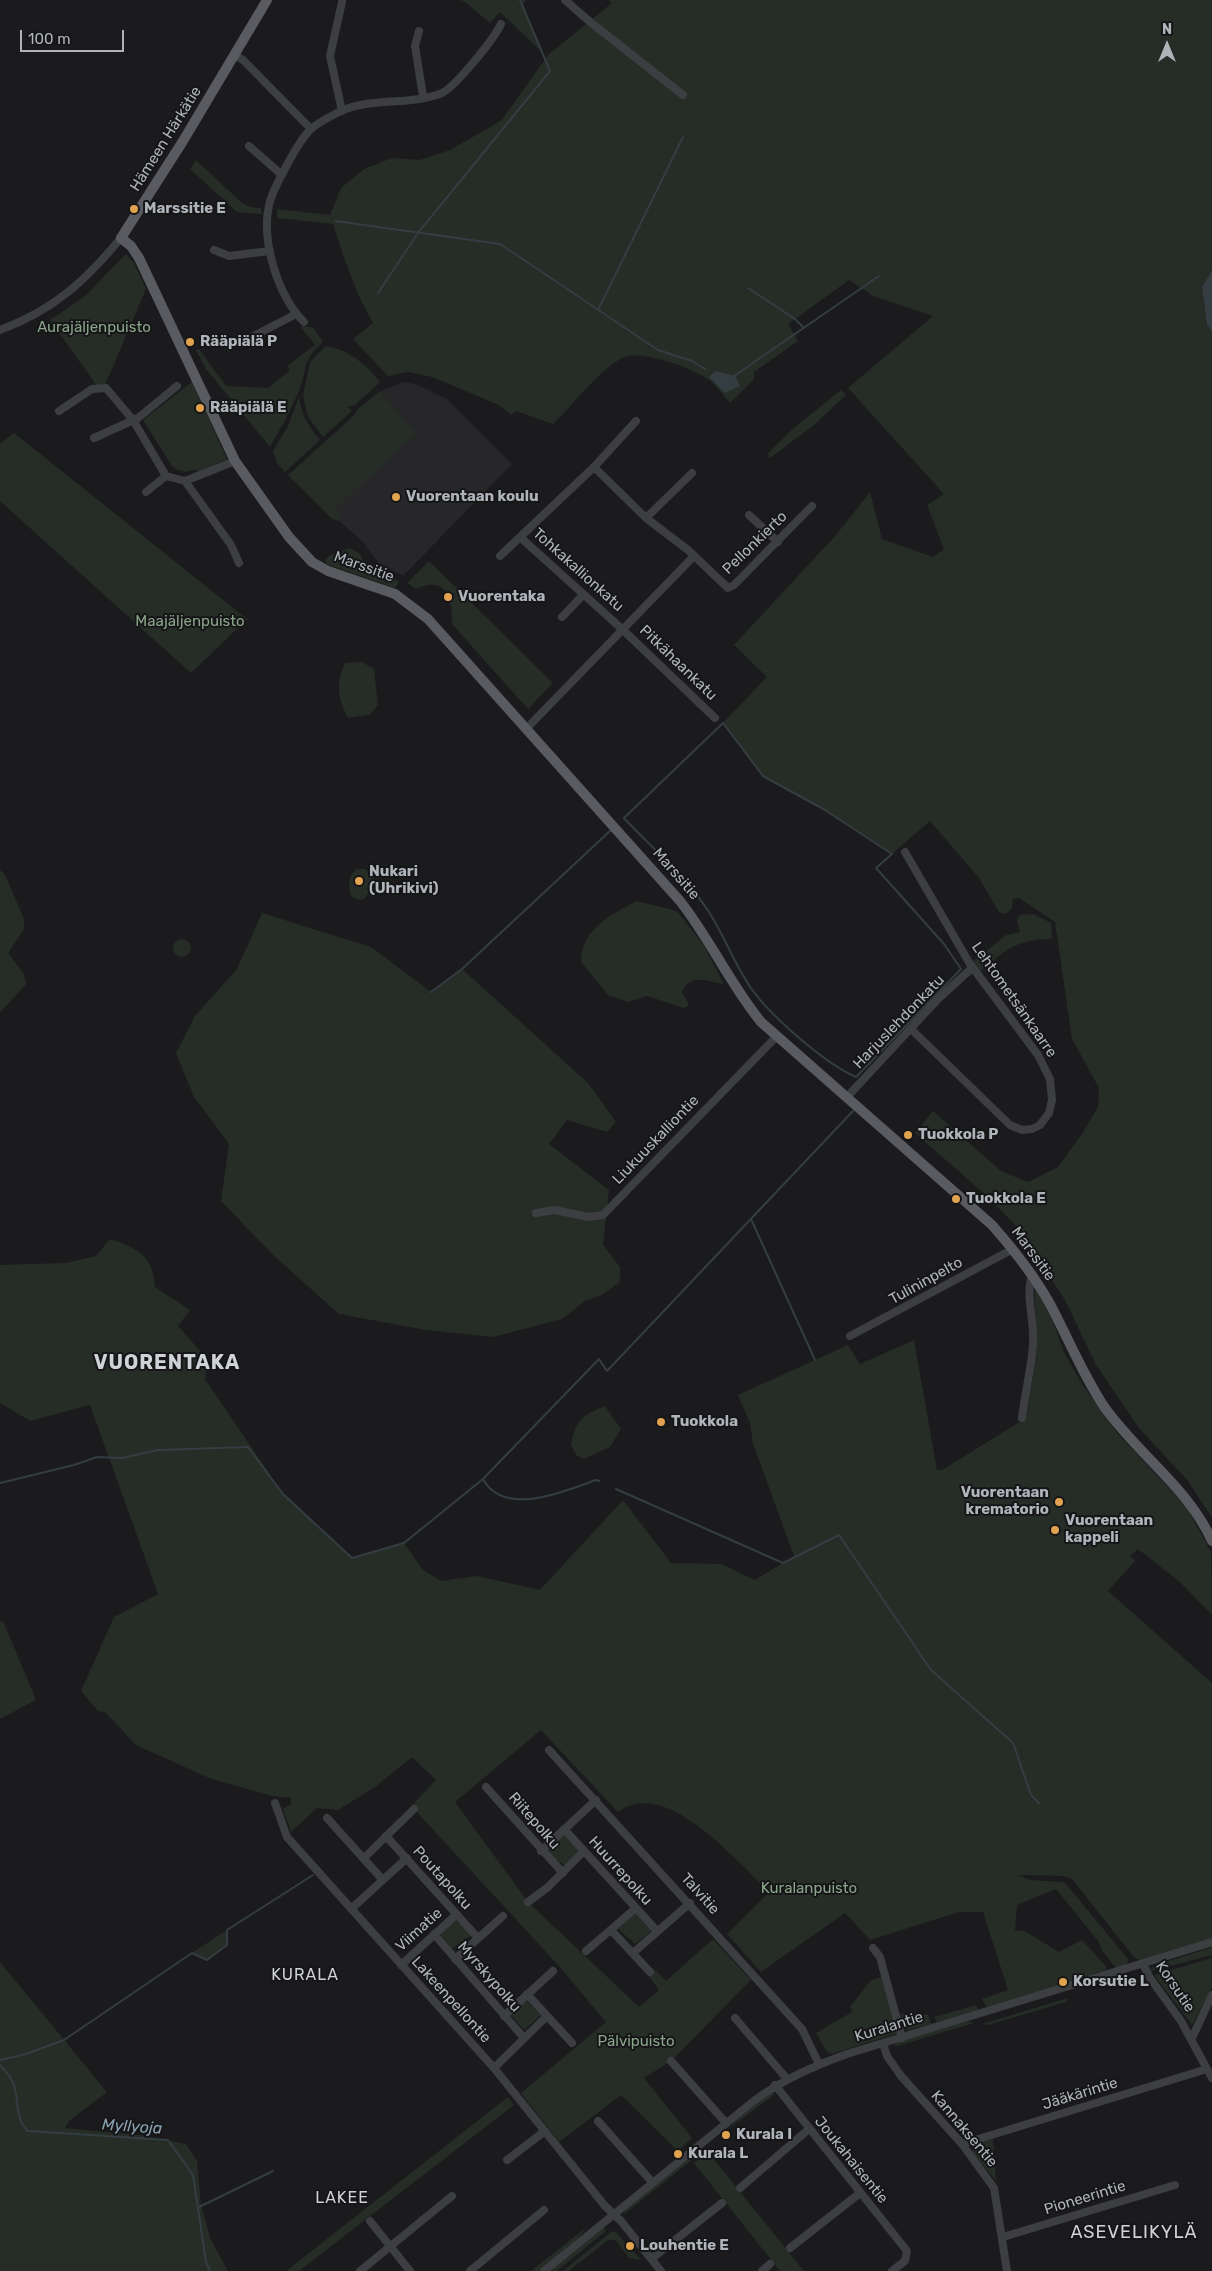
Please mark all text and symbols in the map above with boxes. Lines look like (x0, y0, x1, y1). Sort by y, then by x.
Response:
scale bar (22, 20, 126, 52)
north arrow (1142, 20, 1192, 70)
text: N (1162, 21, 1172, 38)
text: 100 m (28, 30, 70, 48)
street label: Hämeen Härkätie (127, 83, 205, 195)
place label: Marssitie E (144, 200, 226, 218)
marker: Marssitie E (128, 203, 140, 215)
park label: Aurajäljenpuisto (37, 319, 151, 337)
place label: Rääpiälä P (200, 333, 277, 351)
marker: Rääpiälä P (184, 336, 196, 348)
place label: Rääpiälä E (210, 399, 287, 417)
marker: Rääpiälä E (194, 402, 206, 414)
place label: Vuorentaan koulu (406, 488, 539, 506)
marker: Vuorentaan koulu (390, 491, 402, 503)
street label: Pellonkierto (719, 508, 791, 578)
street label: Tohkakallionkatu (529, 524, 627, 616)
street label: Marssitie (331, 548, 397, 586)
place label: Vuorentaka (458, 588, 545, 606)
marker: Vuorentaka (442, 591, 454, 603)
park label: Maajäljenpuisto (135, 613, 245, 631)
street label: Pitkähaankatu (636, 622, 720, 704)
street label: Marssitie (649, 844, 703, 904)
place label: Nukari (Uhrikivi) (369, 863, 438, 898)
marker: Nukari (Uhrikivi) (353, 875, 365, 887)
street label: Lehtometsänkaarre (967, 939, 1061, 1061)
street label: Harjuslehdonkatu (850, 971, 948, 1073)
street label: Liukuuskalliontie (609, 1092, 703, 1188)
place label: Tuokkola P (918, 1126, 998, 1144)
marker: Tuokkola P (902, 1129, 914, 1141)
place label: Tuokkola E (966, 1190, 1046, 1208)
marker: Tuokkola E (950, 1193, 962, 1205)
street label: Marssitie (1007, 1223, 1059, 1285)
street label: Tulininpelto (886, 1253, 966, 1309)
district label: VUORENTAKA (92, 1351, 242, 1375)
place label: Tuokkola (671, 1413, 738, 1431)
marker: Tuokkola (655, 1416, 667, 1428)
place label: Vuorentaan krematorio (961, 1484, 1049, 1519)
marker: Vuorentaan krematorio (1053, 1496, 1065, 1508)
place label: Vuorentaan kappeli (1065, 1512, 1153, 1547)
marker: Vuorentaan kappeli (1049, 1524, 1061, 1536)
street label: Riitepolku (504, 1789, 564, 1853)
street label: Huurrepolku (584, 1833, 656, 1909)
street label: Poutapolku (409, 1843, 475, 1913)
street label: Talvitie (677, 1870, 723, 1918)
park label: Kuralanpuisto (761, 1880, 857, 1898)
street label: Viimatie (392, 1904, 446, 1956)
street label: Myrskypolku (454, 1938, 524, 2016)
street label: Lakeenpellontie (407, 1953, 495, 2047)
street label: Korsutie (1151, 1958, 1199, 2016)
district label: KURALA (270, 1965, 340, 1985)
place label: Korsutie L (1073, 1973, 1149, 1991)
marker: Korsutie L (1057, 1976, 1069, 1988)
street label: Kuralantie (853, 2008, 925, 2046)
park label: Pälvipuisto (597, 2033, 675, 2051)
street label: Jääkärintie (1040, 2074, 1120, 2114)
street label: Kannaksentie (927, 2087, 1001, 2171)
street label: Joukahaisentie (810, 2113, 892, 2207)
water label: Myllyoja (101, 2115, 163, 2139)
place label: Kurala I (736, 2126, 792, 2144)
marker: Kurala I (720, 2129, 732, 2141)
place label: Kurala L (688, 2145, 748, 2163)
marker: Kurala L (672, 2148, 684, 2160)
street label: Pioneerintie (1042, 2177, 1128, 2219)
district label: LAKEE (315, 2188, 369, 2208)
district label: ASEVELIKYLÄ (1069, 2222, 1199, 2244)
place label: Louhentie E (640, 2237, 729, 2255)
marker: Louhentie E (624, 2240, 636, 2252)

